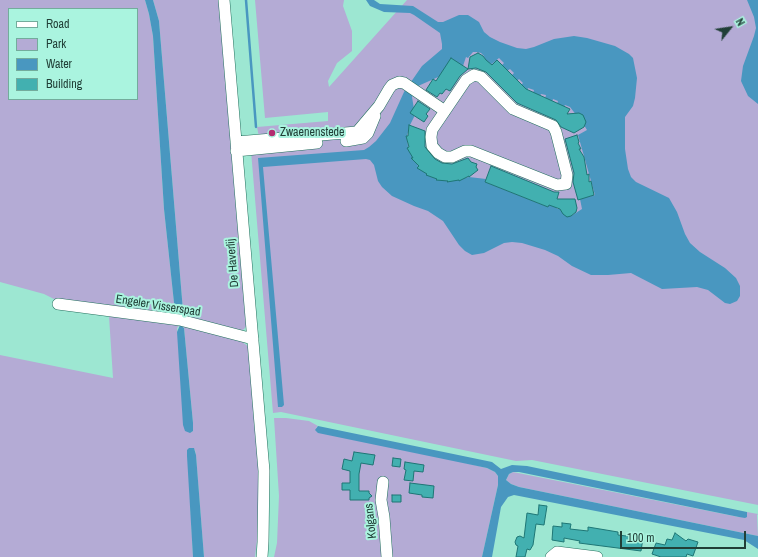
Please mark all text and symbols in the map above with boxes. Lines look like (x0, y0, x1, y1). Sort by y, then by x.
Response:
legend (8, 8, 138, 100)
north arrow (710, 8, 750, 48)
text: Road (46, 16, 70, 32)
text: N (733, 16, 748, 28)
text: Park (46, 36, 66, 52)
text: Water (46, 56, 72, 72)
text: Building (46, 76, 82, 92)
place label: Zwaenenstede (280, 126, 345, 140)
marker: Zwaenenstede (267, 128, 277, 138)
street label: De Haverlij (224, 238, 242, 288)
street label: Engeler Visserspad (115, 292, 201, 320)
street label: Kolgans (362, 503, 380, 539)
scale bar (622, 523, 748, 549)
text: 100 m (627, 530, 654, 546)

